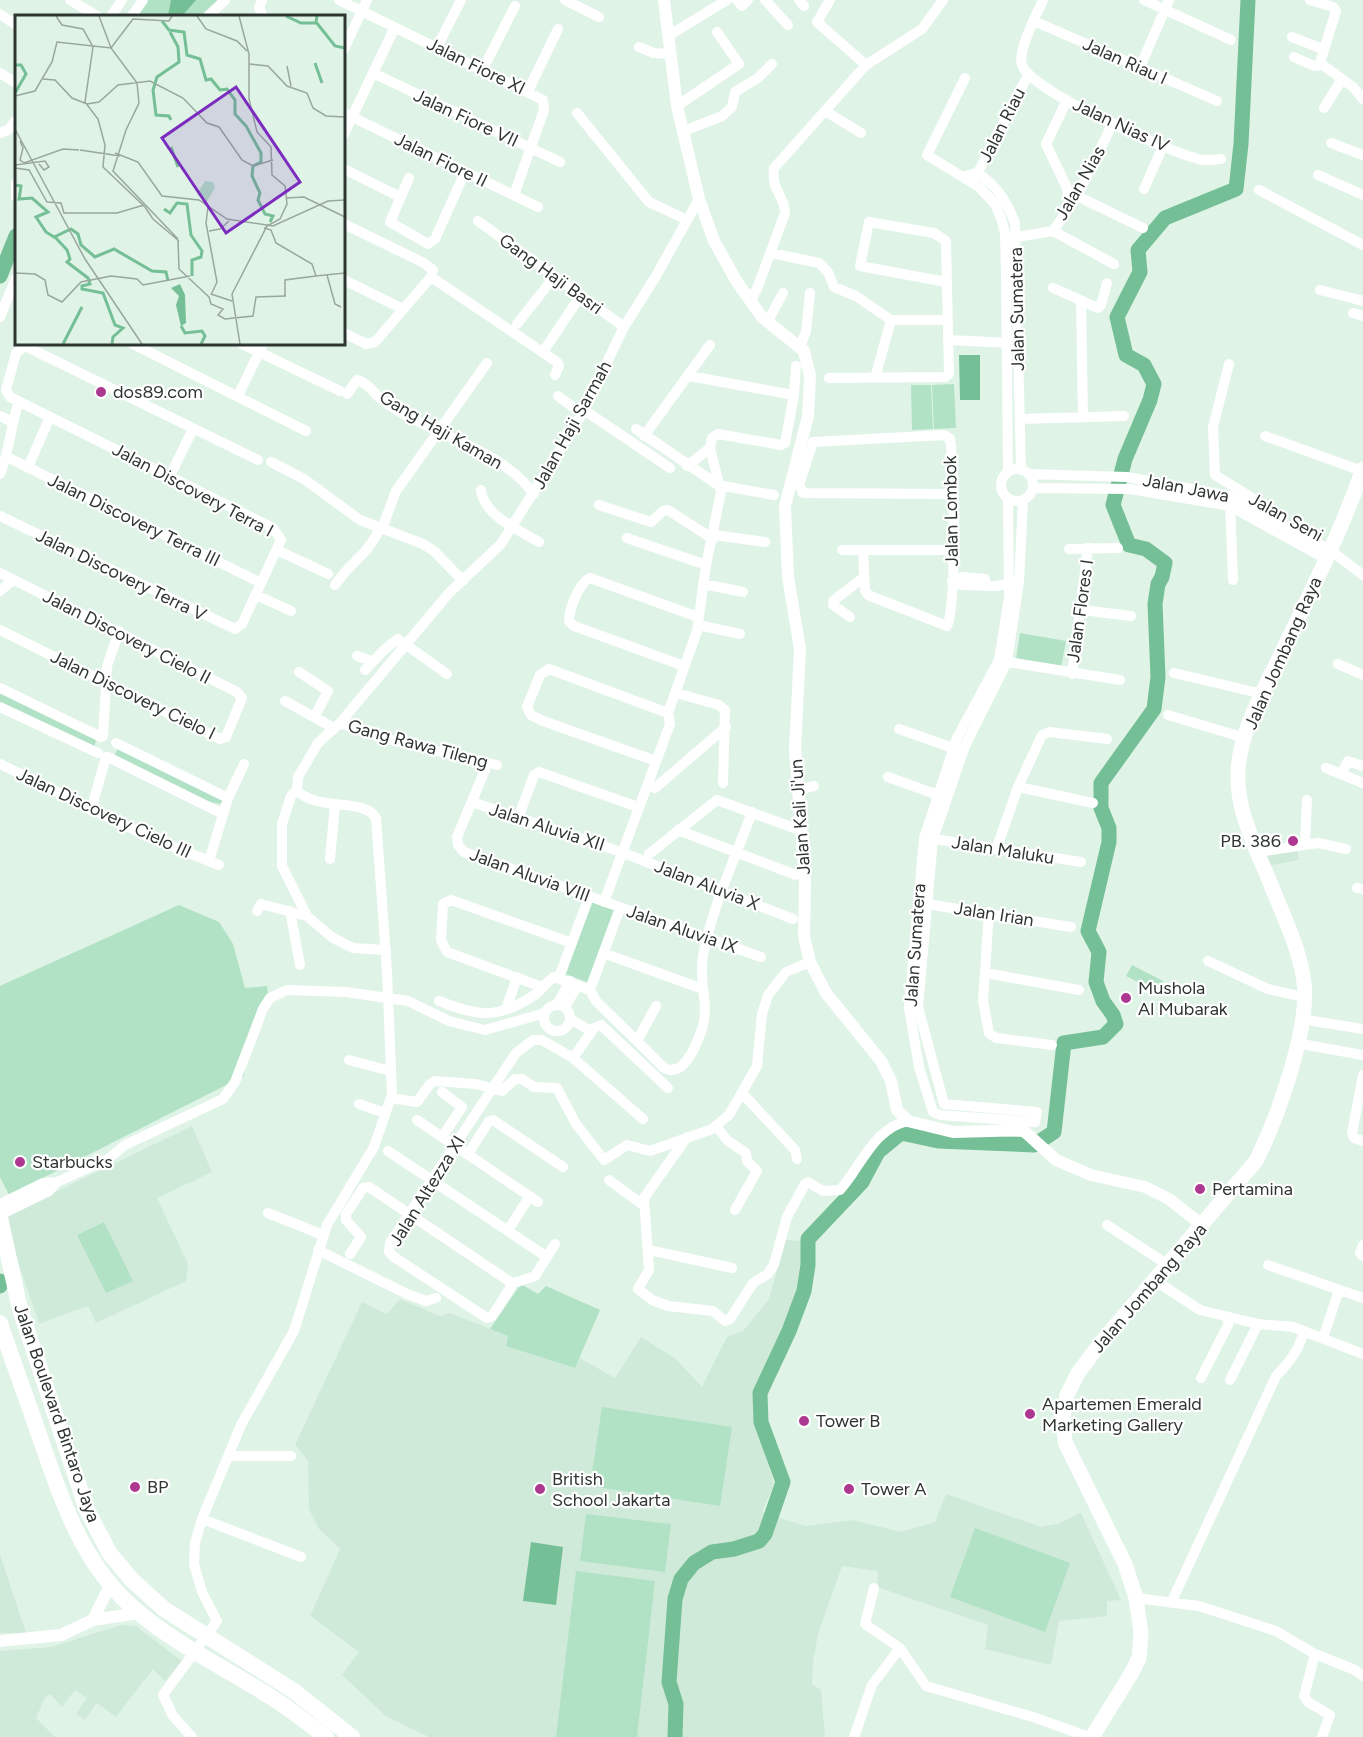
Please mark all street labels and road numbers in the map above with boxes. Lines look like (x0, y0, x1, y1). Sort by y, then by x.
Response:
street label: Jalan Fiore XI (423, 33, 529, 99)
street label: Jalan Riau I (1079, 33, 1171, 89)
street label: Jalan Fiore VII (410, 84, 522, 152)
street label: Jalan Riau (974, 84, 1030, 166)
street label: Jalan Nias IV (1069, 93, 1173, 157)
street label: Jalan Fiore II (391, 128, 491, 192)
street label: Jalan Nias (1050, 142, 1110, 224)
street label: Gang Haji Basri (495, 229, 607, 319)
street label: Jalan Sumatera (1005, 247, 1029, 371)
street label: Jalan Haji Sarmah (528, 357, 616, 493)
street label: Gang Haji Kaman (375, 386, 507, 474)
street label: Jalan Discovery Terra I (109, 438, 277, 542)
street label: Jalan Lombok (939, 455, 963, 567)
street label: Jalan Discovery Terra III (44, 469, 224, 571)
street label: Jalan Jawa (1141, 469, 1231, 507)
street label: Jalan Seni (1245, 488, 1327, 546)
street label: Jalan Discovery Terra V (32, 524, 210, 626)
street label: Jalan Flores I (1062, 558, 1098, 664)
street label: Jalan Jombang Raya (1239, 573, 1327, 733)
street label: Jalan Discovery Cielo II (39, 585, 215, 689)
street label: Jalan Discovery Cielo I (47, 646, 219, 744)
street label: Gang Rawa Tileng (345, 715, 491, 773)
street label: Jalan Kali Ji'un (785, 758, 815, 876)
street label: Jalan Discovery Cielo III (13, 763, 195, 863)
street label: Jalan Aluvia XII (486, 798, 608, 856)
street label: Jalan Maluku (950, 831, 1056, 869)
street label: Jalan Aluvia VIII (467, 843, 593, 907)
street label: Jalan Aluvia X (651, 855, 763, 915)
street label: Jalan Sumatera (900, 883, 930, 1007)
street label: Jalan Irian (953, 897, 1035, 931)
street label: Jalan Aluvia IX (624, 900, 740, 958)
street label: Jalan Altezza XI (384, 1132, 470, 1250)
street label: Jalan Jombang Raya (1087, 1219, 1211, 1357)
street label: Jalan Boulevard Bintaro Jaya (9, 1301, 105, 1525)

